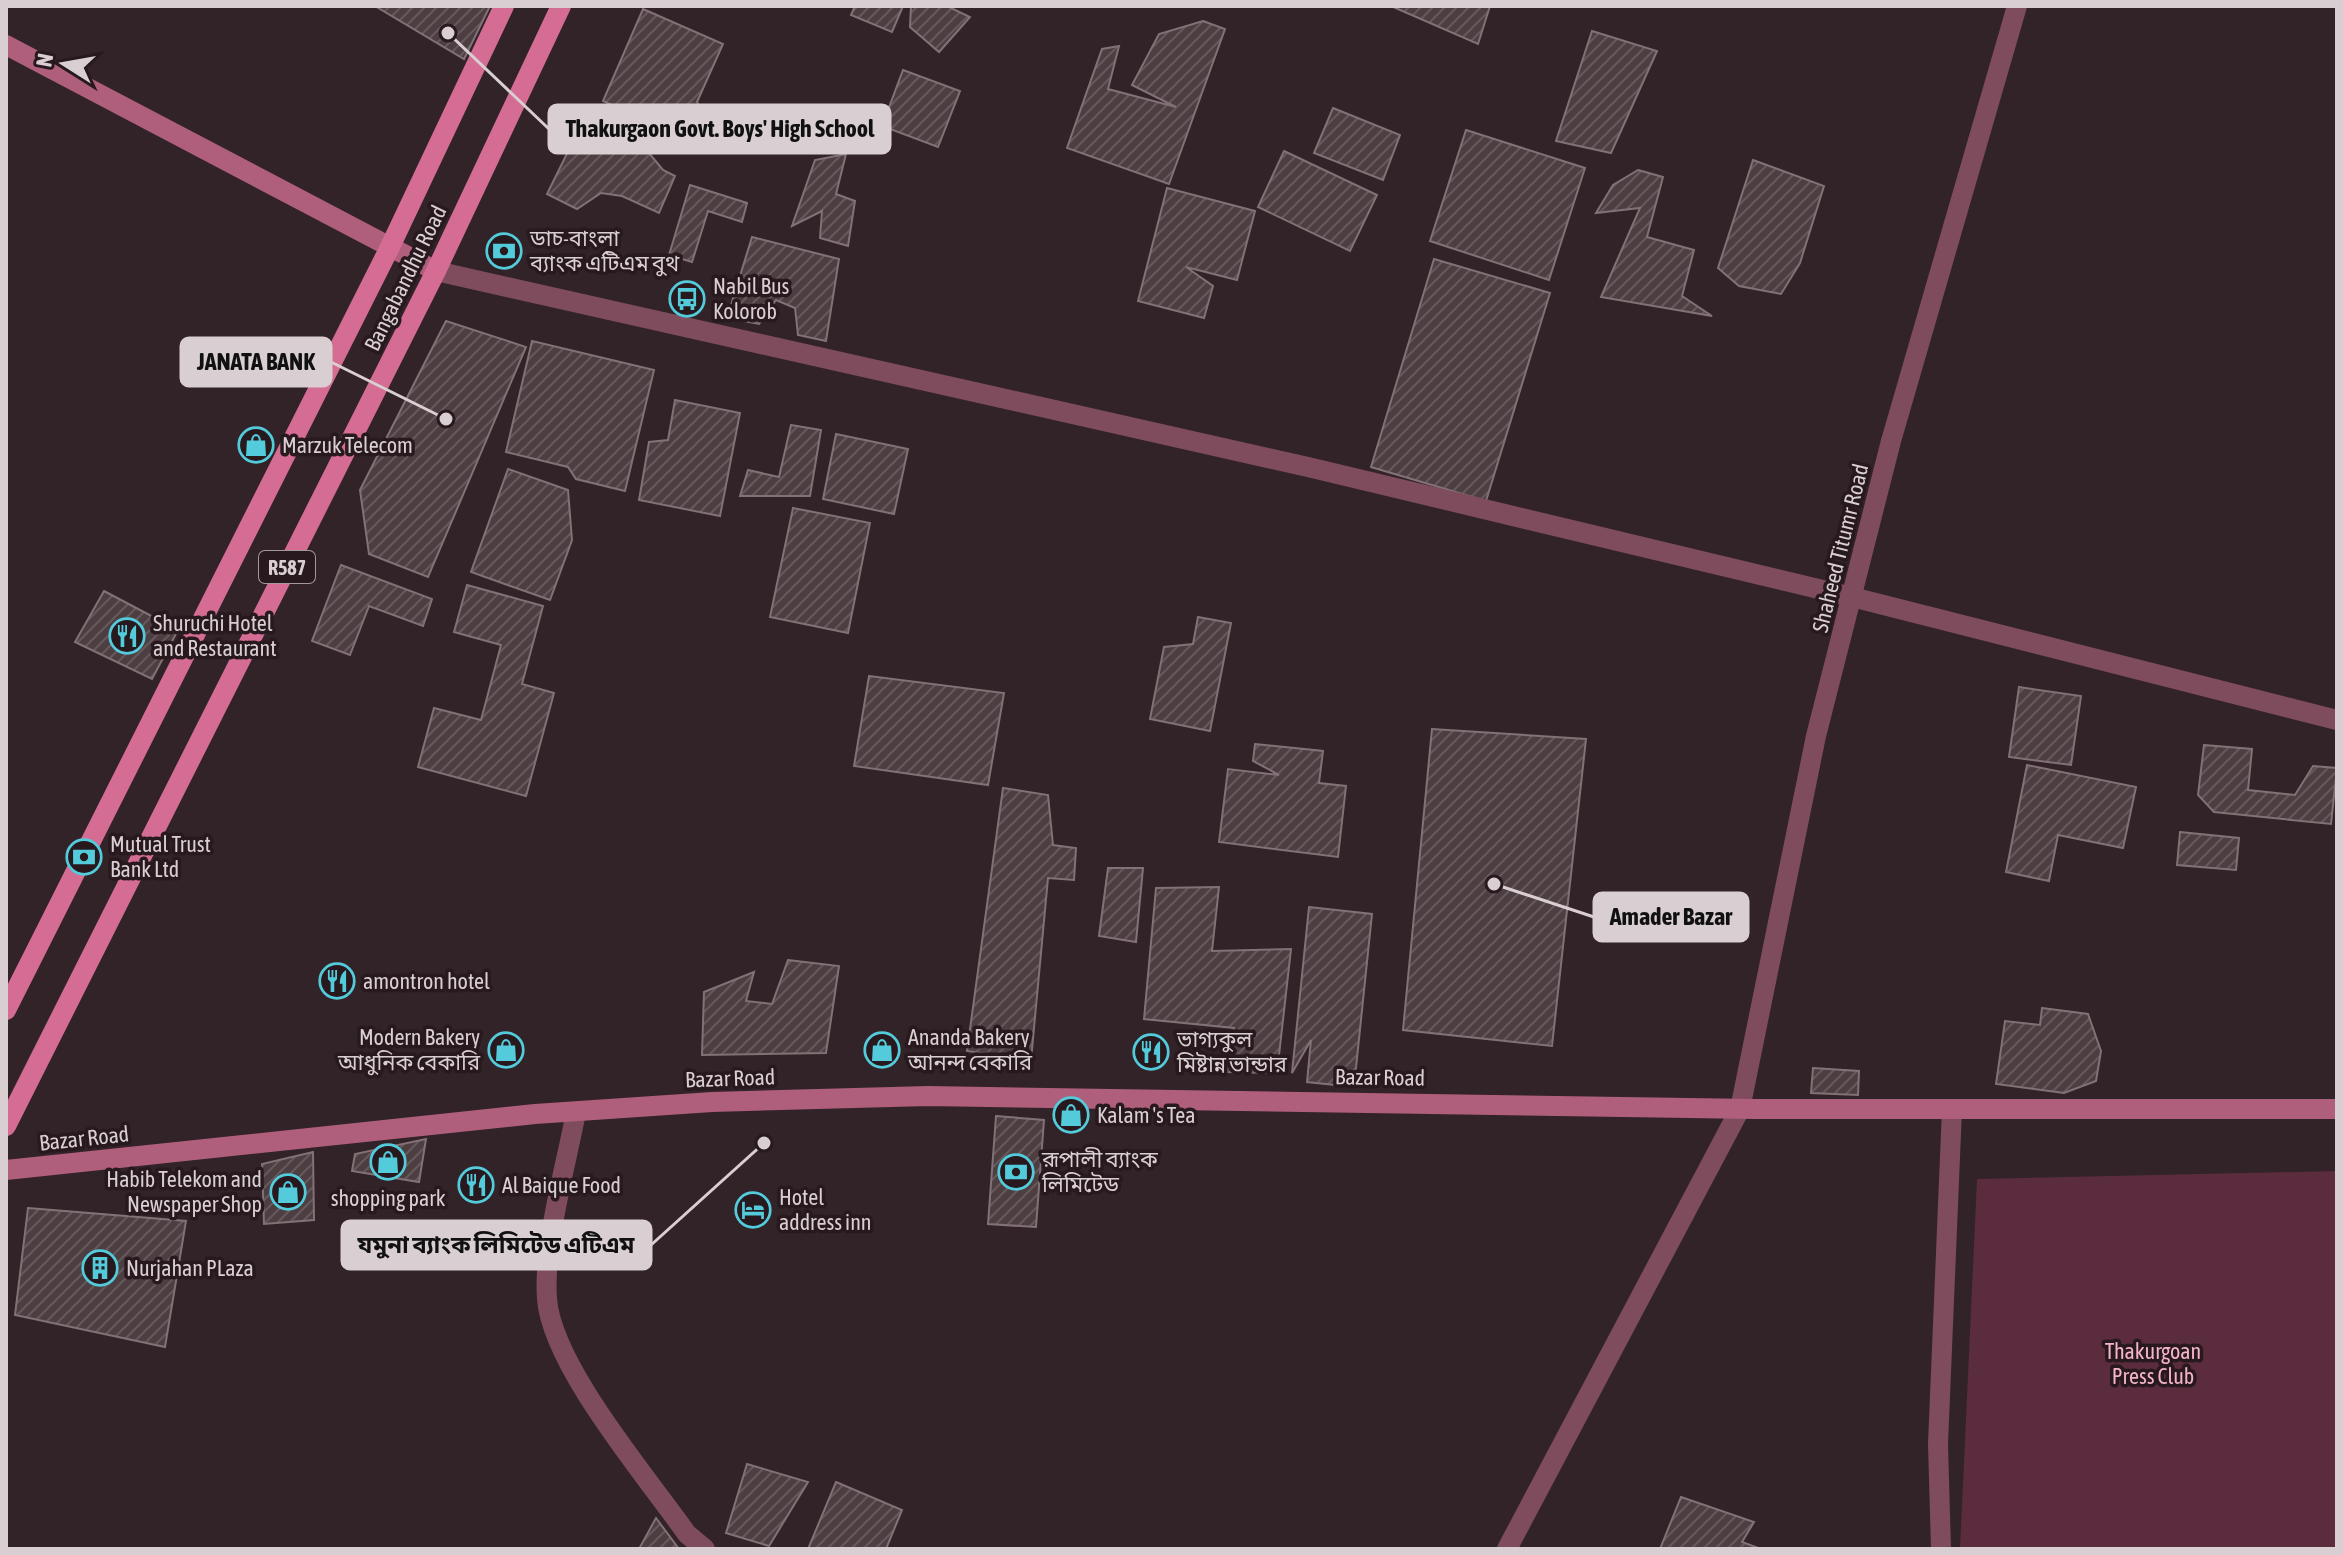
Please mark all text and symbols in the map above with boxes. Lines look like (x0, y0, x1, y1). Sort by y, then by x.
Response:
north arrow (24, 24, 104, 104)
text: N (30, 51, 58, 69)
callout: Thakurgaon Govt. Boys' High School (549, 105, 890, 153)
text: Thakurgaon Govt. Boys' High School (566, 115, 875, 142)
street label: Bangabandhu Road (359, 201, 451, 355)
place label: ডাচ-বাংলা ব্যাংক এটিএম বুথ (529, 225, 680, 277)
bank icon: ডাচ-বাংলা ব্যাংক এটিএম বুথ (485, 232, 523, 270)
place label: Nabil Bus Kolorob (713, 273, 790, 324)
bus stop icon: Nabil Bus Kolorob (668, 280, 706, 318)
callout: JANATA BANK (181, 338, 331, 386)
text: JANATA BANK (196, 348, 315, 375)
shop icon: Marzuk Telecom (237, 426, 275, 464)
place label: Marzuk Telecom (282, 432, 413, 458)
street label: Shaheed Titumr Road (1807, 461, 1873, 635)
road number: R587 (259, 551, 315, 583)
place label: Shuruchi Hotel and Restaurant (153, 610, 277, 661)
restaurant icon: Shuruchi Hotel and Restaurant (108, 617, 146, 655)
place label: Mutual Trust Bank Ltd (110, 831, 211, 882)
bank icon: Mutual Trust Bank Ltd (65, 838, 103, 876)
callout: Amader Bazar (1594, 893, 1748, 941)
text: Amader Bazar (1609, 903, 1733, 930)
restaurant icon: amontron hotel (318, 962, 356, 1000)
place label: amontron hotel (363, 968, 490, 994)
place label: Modern Bakery আধুনিক বেকারি (337, 1024, 481, 1076)
place label: Ananda Bakery আনন্দ বেকারি (907, 1024, 1033, 1075)
place label: ভাগ্যকুল মিষ্টান্ন ভান্ডার (1176, 1026, 1288, 1077)
shop icon: Modern Bakery আধুনিক বেকারি (487, 1031, 525, 1069)
shop icon: Ananda Bakery আনন্দ বেকারি (863, 1031, 901, 1069)
restaurant icon: ভাগ্যকুল মিষ্টান্ন ভান্ডার (1132, 1033, 1170, 1071)
street label: Bazar Road (684, 1063, 776, 1093)
street label: Bazar Road (1335, 1063, 1425, 1091)
shop icon: Kalam 's Tea (1052, 1096, 1090, 1134)
place label: Kalam 's Tea (1097, 1102, 1195, 1128)
street label: Bazar Road (38, 1120, 130, 1156)
shop icon: shopping park (369, 1143, 407, 1181)
place label: রূপালী ব্যাংক লিমিটেড (1041, 1146, 1158, 1197)
bank icon: রূপালী ব্যাংক লিমিটেড (997, 1153, 1035, 1191)
place label: Habib Telekom and Newspaper Shop (106, 1166, 262, 1217)
restaurant icon: Al Baique Food (457, 1166, 495, 1204)
place label: Al Baique Food (502, 1172, 621, 1198)
shop icon: Habib Telekom and Newspaper Shop (269, 1173, 307, 1211)
place label: Hotel address inn (779, 1184, 872, 1235)
place label: shopping park (331, 1185, 446, 1211)
hotel icon: Hotel address inn (734, 1191, 772, 1229)
callout: যমুনা ব্যাংক লিমিটেড এটিএম (342, 1221, 651, 1269)
text: যমুনা ব্যাংক লিমিটেড এটিএম (356, 1231, 636, 1259)
building icon: Nurjahan PLaza (81, 1249, 119, 1287)
place label: Nurjahan PLaza (126, 1255, 254, 1281)
park label: Thakurgoan Press Club (2105, 1338, 2201, 1389)

